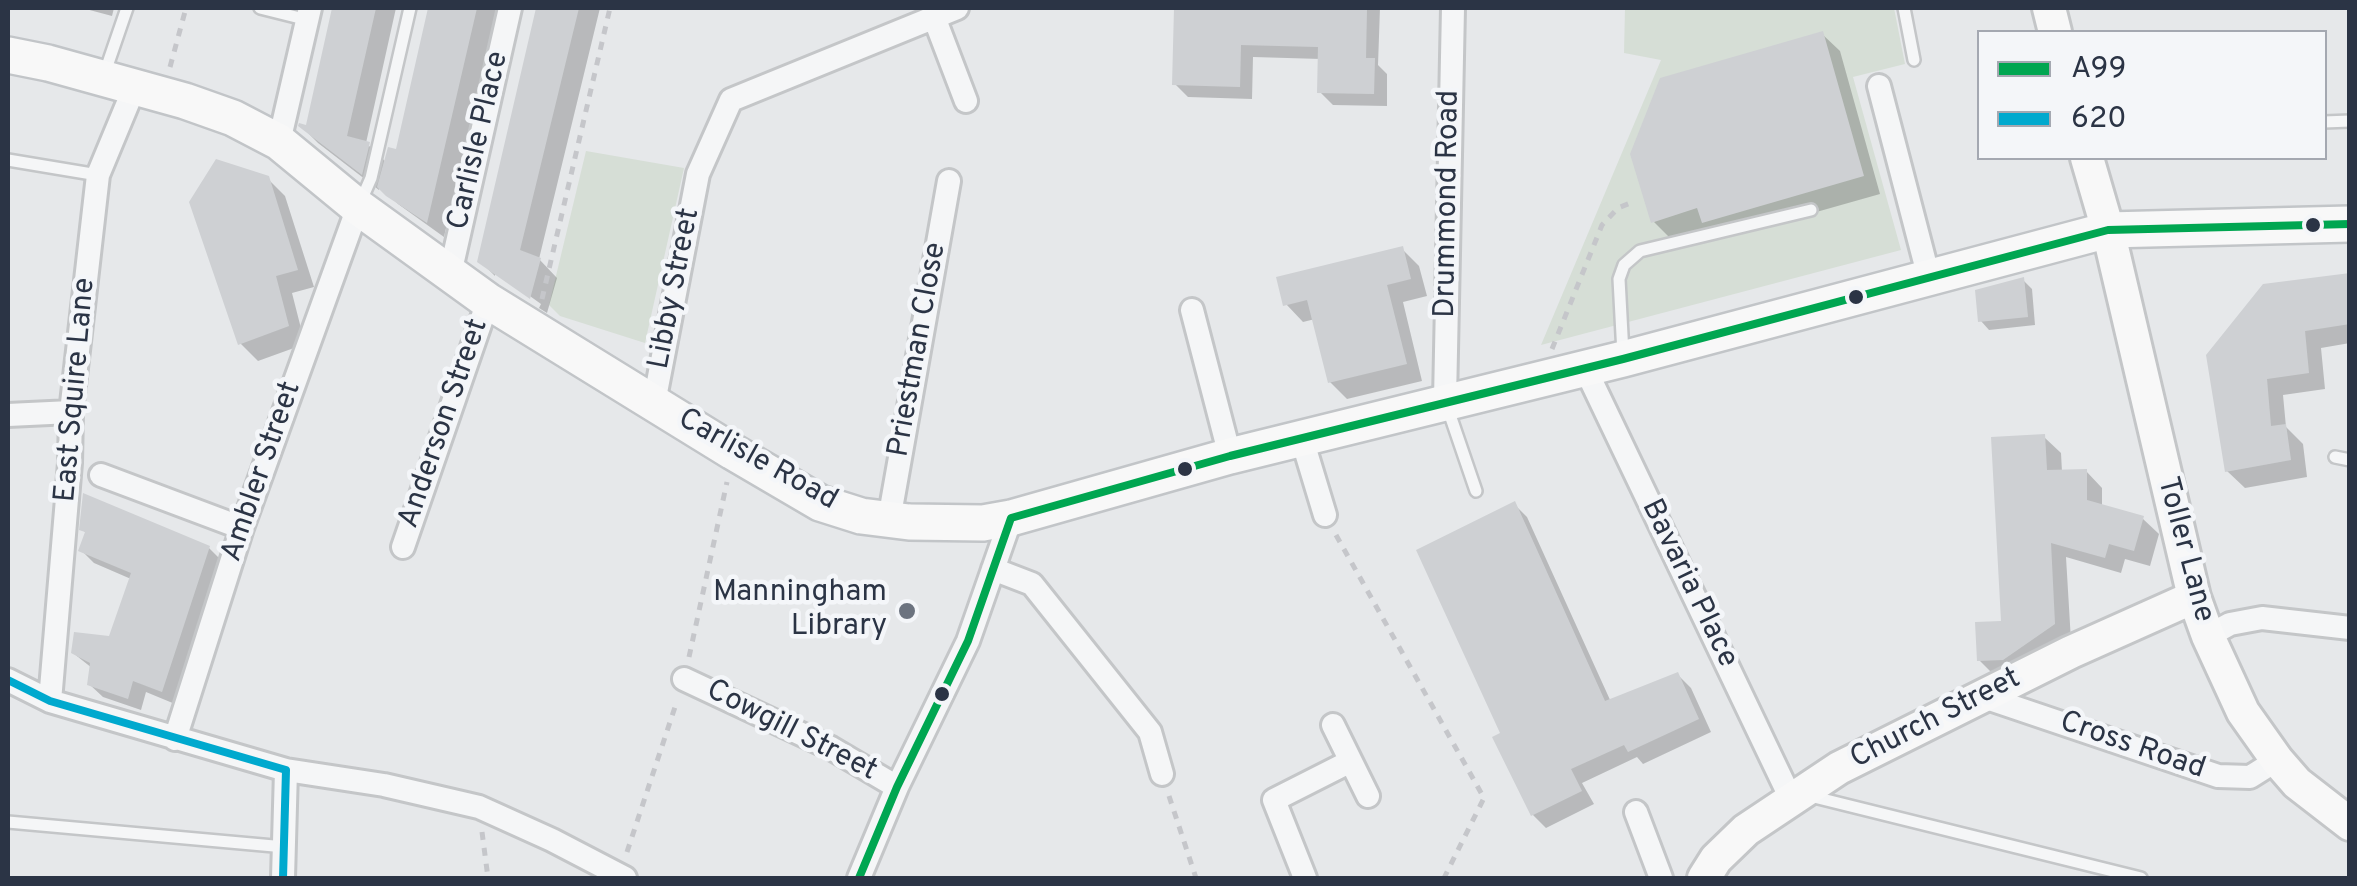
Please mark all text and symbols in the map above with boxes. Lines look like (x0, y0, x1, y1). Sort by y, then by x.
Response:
legend (1977, 30, 2327, 160)
street label: Carlisle Place (442, 48, 518, 234)
text: A99 (2071, 51, 2126, 88)
street label: Drummond Road (1429, 90, 1469, 318)
text: 620 (2071, 101, 2127, 138)
street label: Libby Street (643, 205, 709, 373)
unlabelled marker (2303, 215, 2323, 235)
street label: Priestman Close (882, 240, 956, 460)
street label: East Squire Lane (49, 276, 105, 504)
unlabelled marker (1846, 287, 1866, 307)
street label: Anderson Street (392, 314, 498, 534)
street label: Ambler Street (215, 377, 311, 567)
street label: Carlisle Road (671, 402, 843, 520)
unlabelled marker (1175, 459, 1195, 479)
street label: Toller Lane (2147, 473, 2221, 627)
street label: Bavaria Place (1632, 494, 1744, 674)
place label: Manningham Library (713, 576, 887, 646)
marker: Manningham Library (896, 600, 918, 622)
street label: Church Street (1845, 662, 2027, 778)
street label: Cowgill Street (700, 674, 882, 790)
unlabelled marker (932, 684, 952, 704)
street label: Cross Road (2055, 705, 2209, 789)

